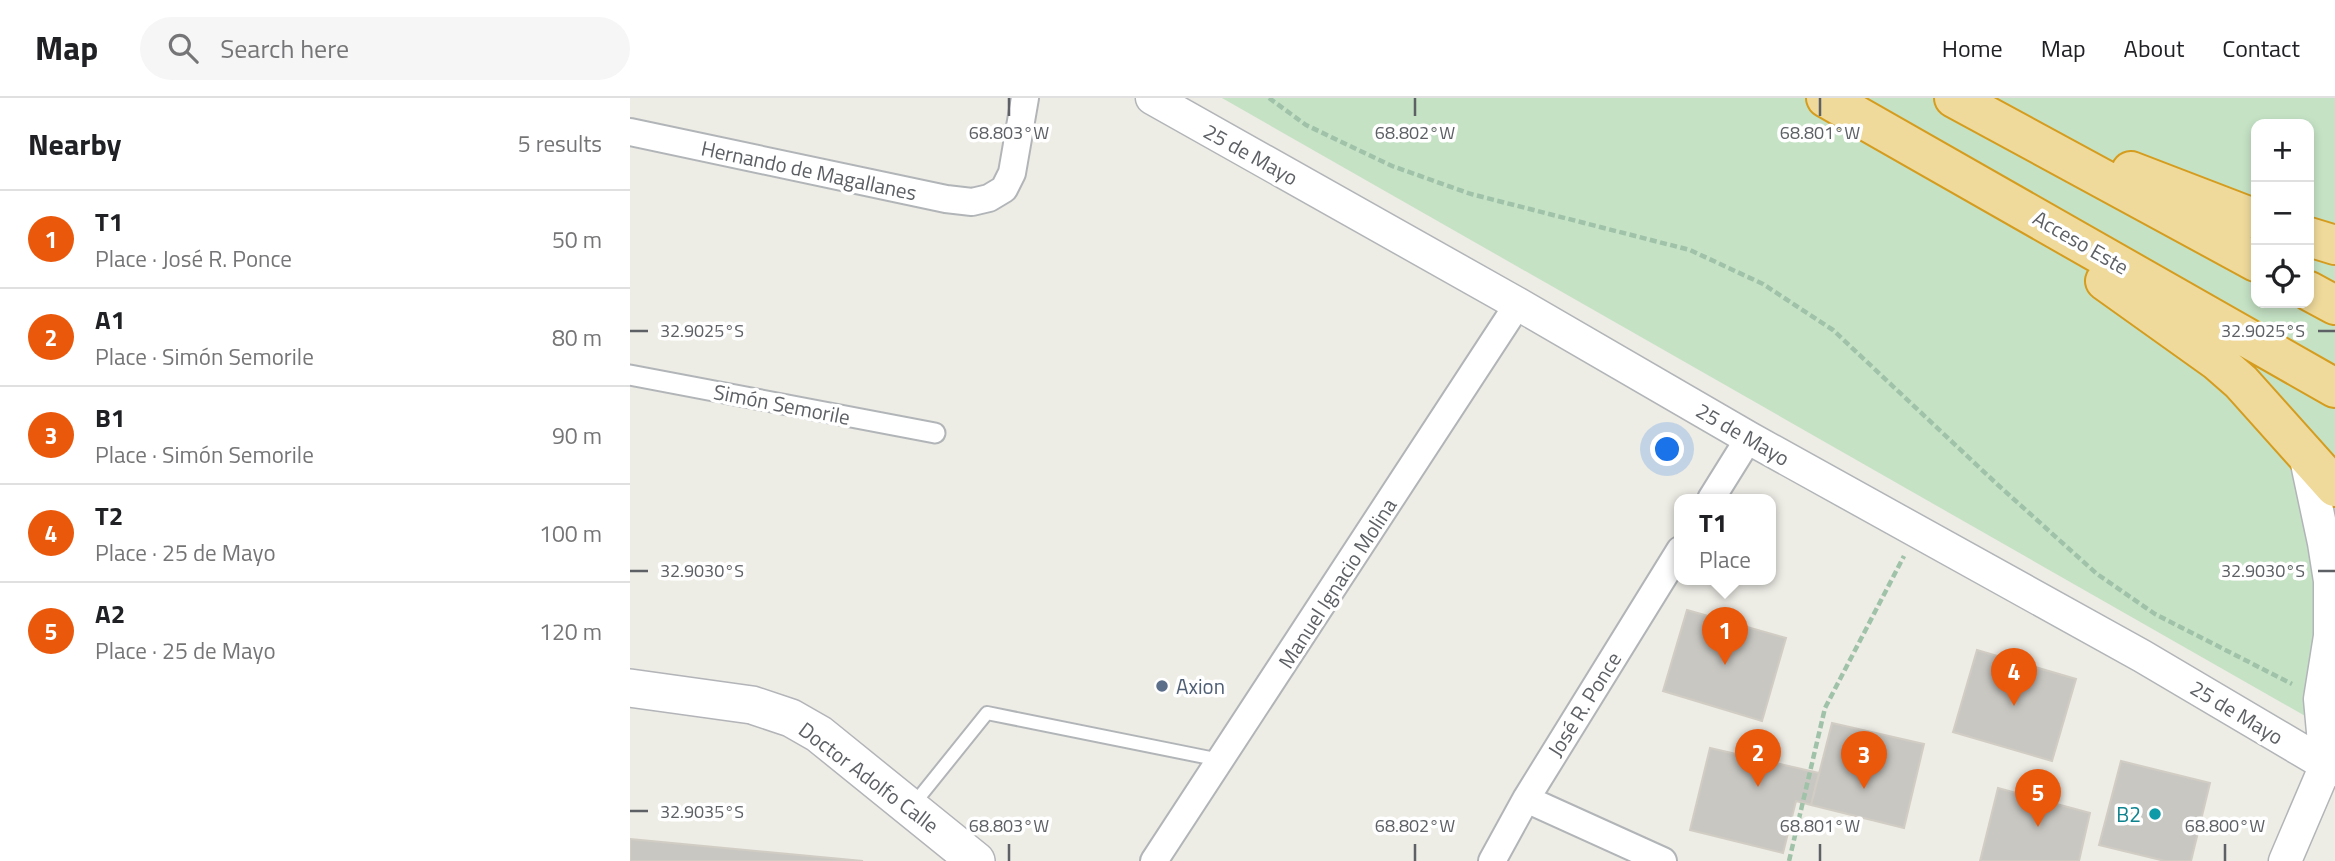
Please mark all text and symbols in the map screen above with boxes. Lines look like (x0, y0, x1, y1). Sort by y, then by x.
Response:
search box (140, 17, 630, 80)
text: Map (35, 23, 98, 73)
icon: search (164, 29, 202, 67)
text: Search here (220, 29, 349, 68)
text: Home (1942, 30, 2003, 66)
text: Map (2041, 30, 2086, 66)
text: About (2124, 30, 2184, 66)
text: Contact (2222, 30, 2300, 66)
street label: 25 de Mayo (1198, 115, 1304, 193)
text: 68.803°W (969, 119, 1049, 146)
text: 68.802°W (1375, 119, 1455, 146)
text: 68.801°W (1780, 119, 1860, 146)
map controls (2251, 119, 2314, 308)
button: + (2251, 119, 2314, 182)
text: Nearby (28, 121, 121, 167)
text: 5 results (518, 126, 602, 161)
street label: Hernando de Magallanes (698, 132, 920, 208)
button: − (2251, 182, 2314, 245)
text: T1 (95, 202, 123, 241)
street label: Acceso Este (2027, 202, 2135, 282)
text: 1 (45, 222, 57, 257)
text: 50 m (552, 222, 602, 257)
text: Place · José R. Ponce (95, 241, 292, 276)
button: locate (2251, 245, 2314, 308)
text: A1 (95, 300, 125, 339)
text: 32.9025°S (660, 317, 744, 344)
text: 32.9025°S (2221, 317, 2305, 344)
text: 2 (45, 320, 57, 355)
text: 80 m (552, 320, 602, 355)
text: Place · Simón Semorile (95, 339, 314, 374)
street label: Simón Semorile (711, 375, 853, 433)
street label: 25 de Mayo (1690, 394, 1796, 474)
text: B1 (95, 398, 125, 437)
text: 3 (45, 418, 57, 453)
text: 90 m (552, 418, 602, 453)
your location (1650, 432, 1684, 466)
text: Place · Simón Semorile (95, 437, 314, 472)
street label: Manuel Ignacio Molina (1270, 491, 1404, 675)
popup (1674, 494, 1776, 585)
text: T2 (95, 496, 123, 535)
text: T1 (1699, 503, 1727, 542)
text: 4 (45, 516, 57, 551)
text: 100 m (539, 516, 602, 551)
text: Place · 25 de Mayo (95, 535, 276, 570)
text: Place (1699, 542, 1751, 577)
text: 32.9030°S (660, 557, 744, 584)
text: 32.9030°S (2221, 557, 2305, 584)
text: A2 (95, 594, 125, 633)
pin: 1 (1702, 607, 1748, 665)
text: 5 (45, 614, 57, 649)
text: 120 m (539, 614, 602, 649)
text: Place · 25 de Mayo (95, 633, 276, 668)
street label: José R. Ponce (1539, 645, 1629, 763)
pin: 4 (1991, 648, 2037, 706)
place label: Axion (1176, 670, 1225, 702)
street label: 25 de Mayo (2184, 672, 2290, 752)
marker: Axion (1154, 678, 1170, 694)
street label: Doctor Adolfo Calle (792, 714, 946, 840)
pin: 2 (1735, 729, 1781, 787)
pin: 3 (1841, 731, 1887, 789)
pin: 5 (2015, 769, 2061, 827)
text: 32.9035°S (660, 798, 744, 825)
place label: B2 (2116, 798, 2141, 830)
marker: B2 (2147, 806, 2163, 822)
text: 68.803°W (969, 812, 1049, 839)
text: 68.802°W (1375, 812, 1455, 839)
text: 68.801°W (1780, 812, 1860, 839)
text: 68.800°W (2185, 812, 2265, 839)

